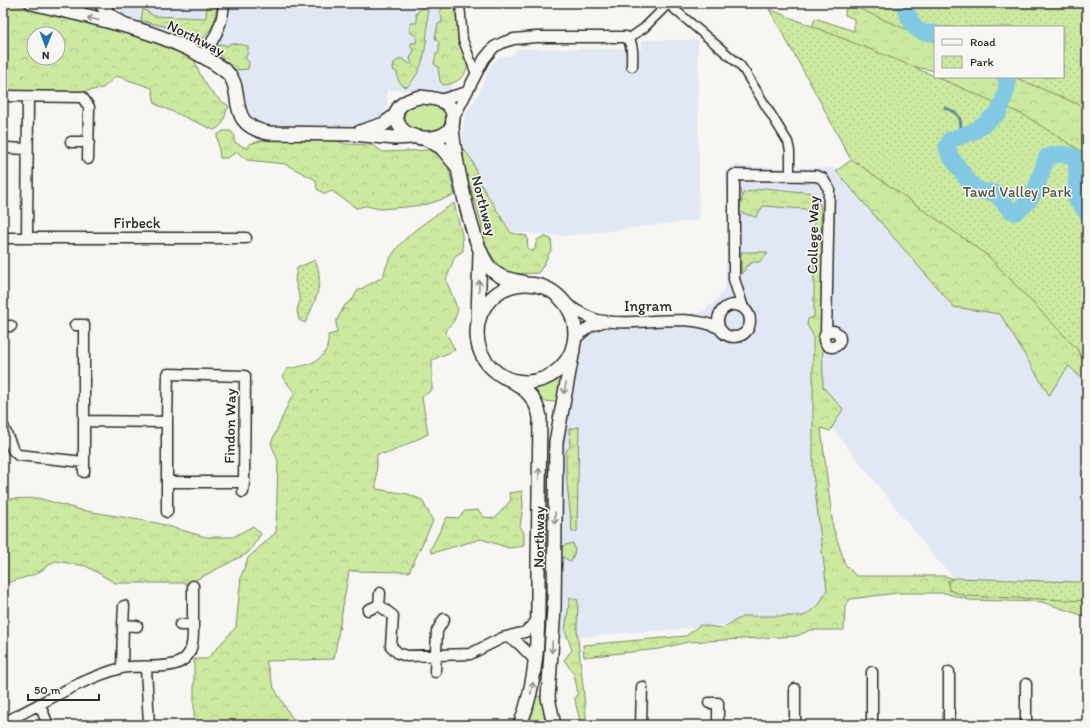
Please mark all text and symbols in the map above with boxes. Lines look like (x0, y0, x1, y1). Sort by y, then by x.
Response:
one-way arrow (86, 14, 99, 22)
street label: Northway (164, 16, 228, 60)
north arrow (26, 26, 66, 66)
legend (934, 26, 1064, 78)
text: Road (970, 35, 996, 49)
text: N (42, 49, 50, 62)
text: Park (970, 55, 994, 69)
street label: Northway (467, 174, 501, 238)
park label: Tawd Valley Park (963, 183, 1071, 201)
street label: College Way (803, 196, 823, 274)
street label: Firbeck (113, 214, 161, 232)
one-way arrow (475, 280, 482, 293)
street label: Ingram (624, 297, 672, 315)
one-way arrow (560, 381, 568, 394)
street label: Findon Way (220, 388, 240, 464)
one-way arrow (535, 468, 543, 481)
street label: Northway (529, 506, 549, 568)
one-way arrow (551, 511, 559, 524)
one-way arrow (548, 640, 556, 653)
scale bar (28, 676, 99, 702)
one-way arrow (528, 682, 536, 695)
text: 50 m (34, 683, 60, 697)

